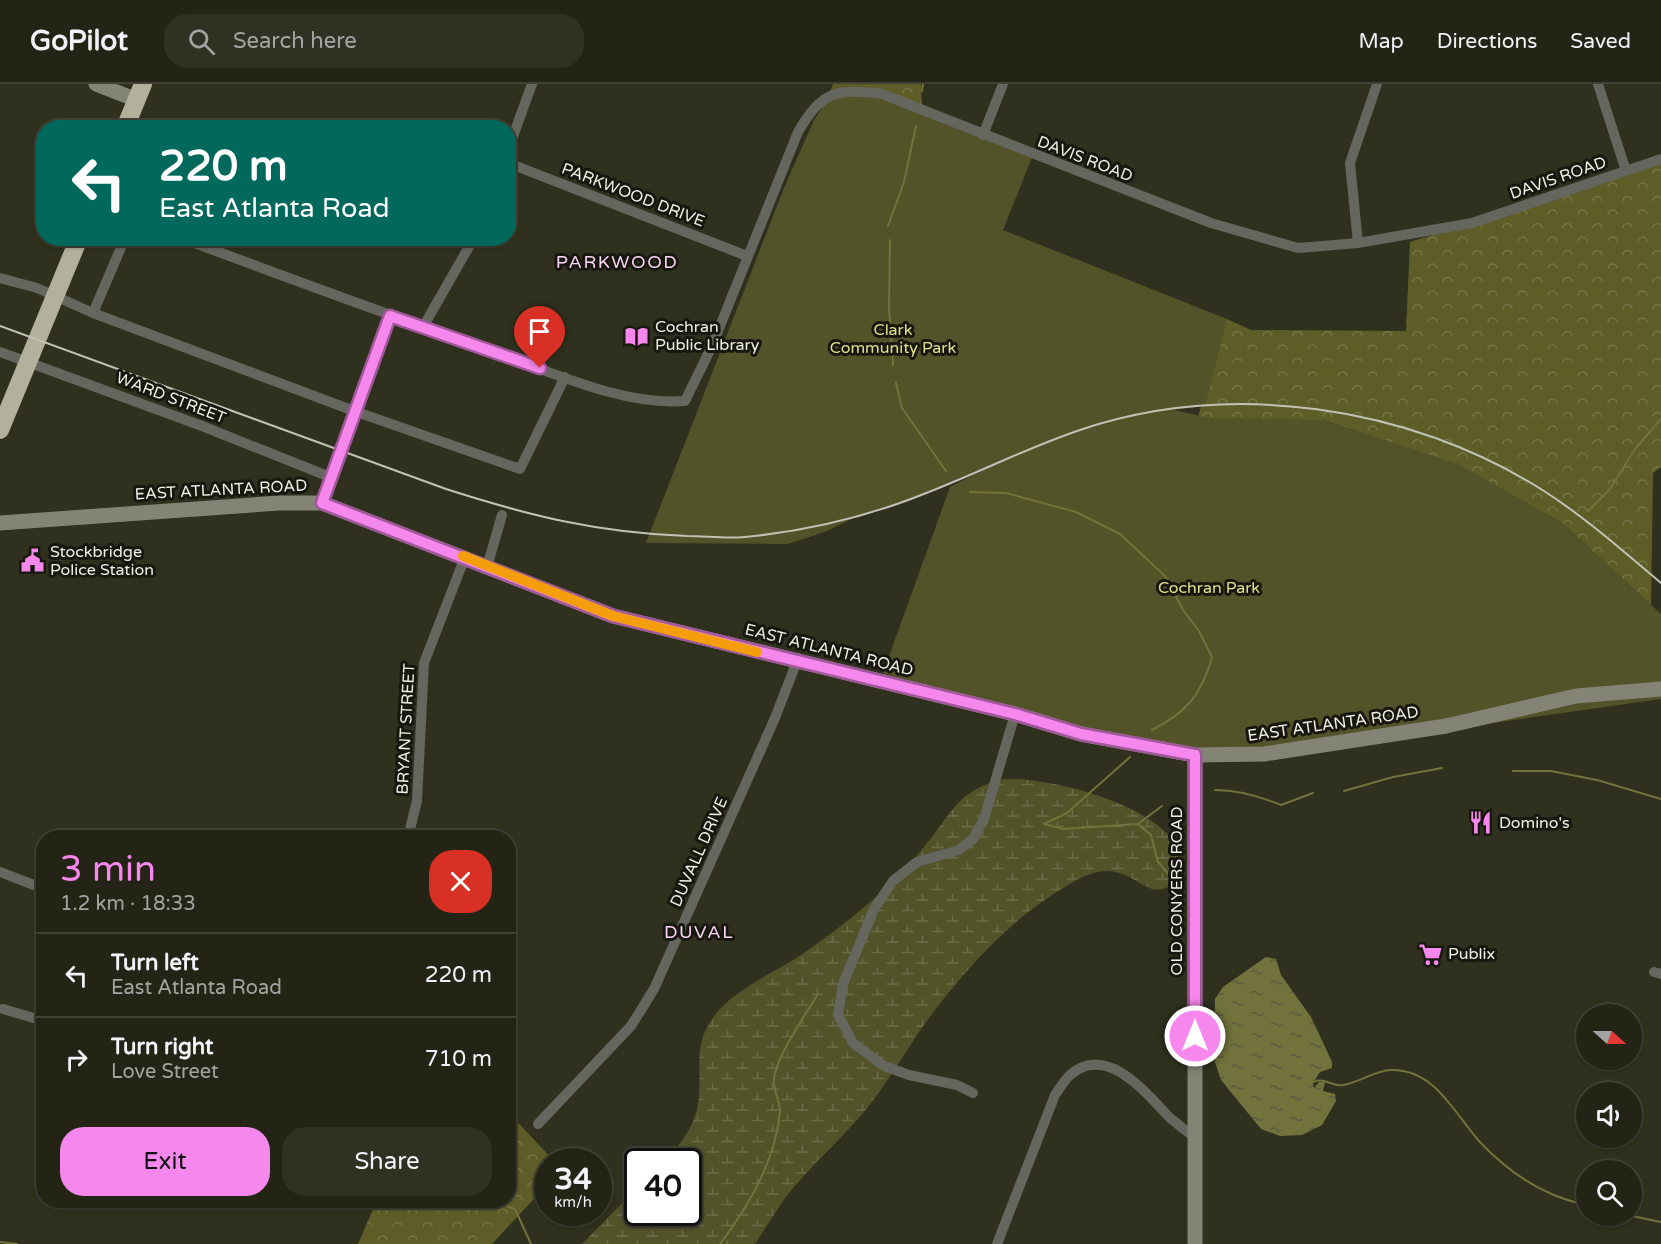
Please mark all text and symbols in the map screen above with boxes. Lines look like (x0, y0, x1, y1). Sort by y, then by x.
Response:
search box (164, 14, 584, 68)
text: GoPilot (30, 24, 128, 58)
icon: search (185, 25, 218, 58)
text: Search here (233, 28, 357, 54)
text: Map (1358, 29, 1404, 54)
text: Directions (1437, 29, 1537, 54)
text: Saved (1570, 29, 1631, 54)
street label: DAVIS ROAD (1034, 132, 1136, 186)
text: 220 m (159, 141, 288, 192)
icon: left (60, 144, 138, 222)
street label: DAVIS ROAD (1507, 152, 1609, 204)
street label: PARKWOOD DRIVE (559, 158, 707, 232)
text: East Atlanta Road (159, 192, 390, 225)
district label: PARKWOOD (556, 251, 678, 273)
pin (514, 306, 565, 368)
icon: arrive (523, 315, 556, 348)
place label: Cochran Public Library (655, 317, 760, 355)
park label: Clark Community Park (830, 320, 956, 358)
library icon: Cochran Public Library (624, 323, 650, 349)
street label: WARD STREET (113, 368, 229, 428)
street label: EAST ATLANTA ROAD (134, 475, 308, 505)
place label: Stockbridge Police Station (50, 542, 154, 580)
public building icon: Stockbridge Police Station (19, 548, 45, 574)
park label: Cochran Park (1158, 578, 1260, 598)
street label: EAST ATLANTA ROAD (743, 619, 915, 681)
street label: BRYANT STREET (393, 663, 419, 795)
street label: EAST ATLANTA ROAD (1246, 702, 1420, 746)
street label: DUVALL DRIVE (666, 794, 732, 910)
street label: OLD CONYERS ROAD (1167, 807, 1187, 975)
restaurant icon: Domino's (1468, 810, 1494, 836)
place label: Domino's (1499, 813, 1570, 833)
text: 3 min (60, 848, 156, 891)
button: close (429, 850, 492, 913)
text: 1.2 km · 18:33 (60, 892, 196, 916)
district label: DUVAL (664, 921, 734, 943)
supermarket icon: Publix (1417, 941, 1443, 967)
place label: Publix (1448, 944, 1495, 964)
text: Turn left (111, 950, 199, 976)
icon: left (60, 959, 93, 992)
text: 220 m (425, 962, 492, 988)
text: East Atlanta Road (111, 976, 282, 1000)
position arrow (1163, 1004, 1227, 1068)
north arrow (1576, 1004, 1642, 1070)
map controls (1576, 1004, 1642, 1226)
text: Turn right (111, 1034, 213, 1060)
icon: right (60, 1043, 93, 1076)
text: 710 m (425, 1046, 492, 1072)
text: Love Street (111, 1060, 219, 1084)
button: sound (1576, 1082, 1642, 1148)
button: Exit (60, 1127, 270, 1196)
button: Share (282, 1127, 492, 1196)
speed limit sign: 40 (624, 1148, 702, 1226)
button: search (1576, 1160, 1642, 1226)
text: 34 (554, 1161, 592, 1198)
text: km/h (554, 1193, 592, 1211)

